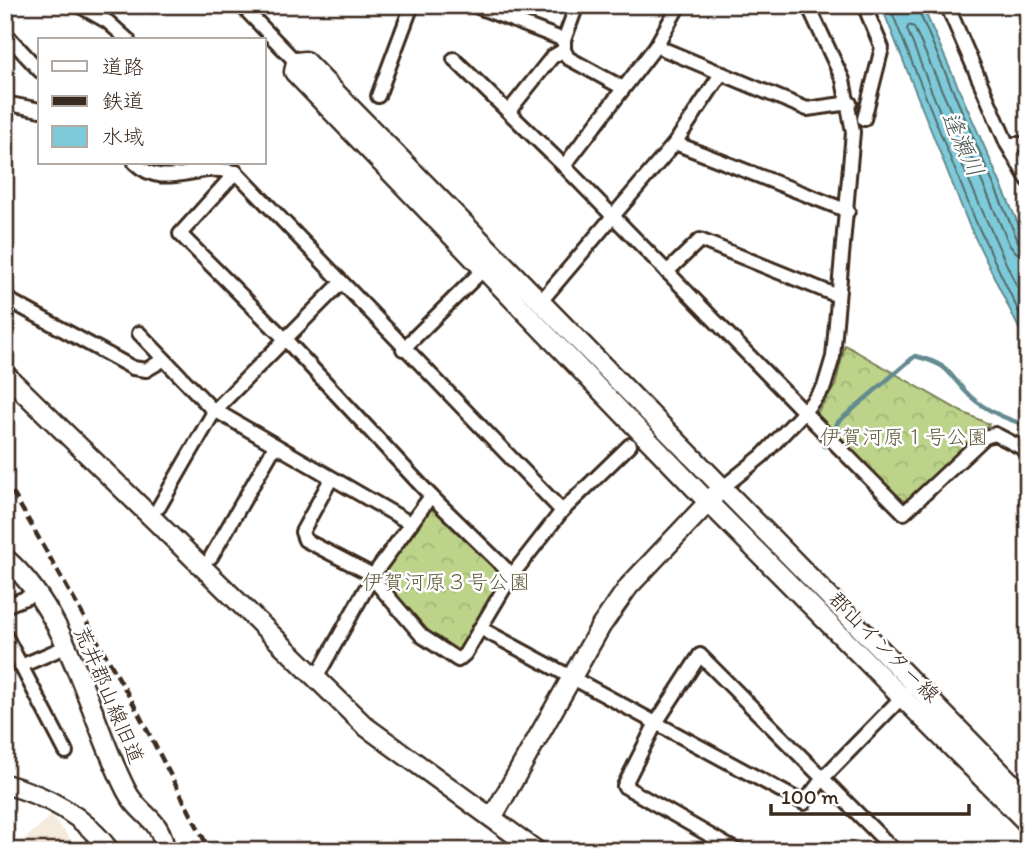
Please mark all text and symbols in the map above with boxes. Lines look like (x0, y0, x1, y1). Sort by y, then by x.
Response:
legend (38, 38, 266, 164)
text: 道路 (102, 54, 144, 79)
text: 鉄道 (102, 88, 144, 113)
water label: 逢瀬川 (936, 107, 990, 181)
text: 水域 (102, 124, 144, 149)
park label: 伊賀河原１号公園 (820, 424, 988, 449)
park label: 伊賀河原３号公園 (362, 569, 530, 594)
street label: 郡山インター線 (824, 586, 945, 707)
street label: 荒井郡山線旧道 (69, 622, 150, 767)
scale bar (771, 772, 968, 816)
text: 100 m (781, 784, 839, 809)

